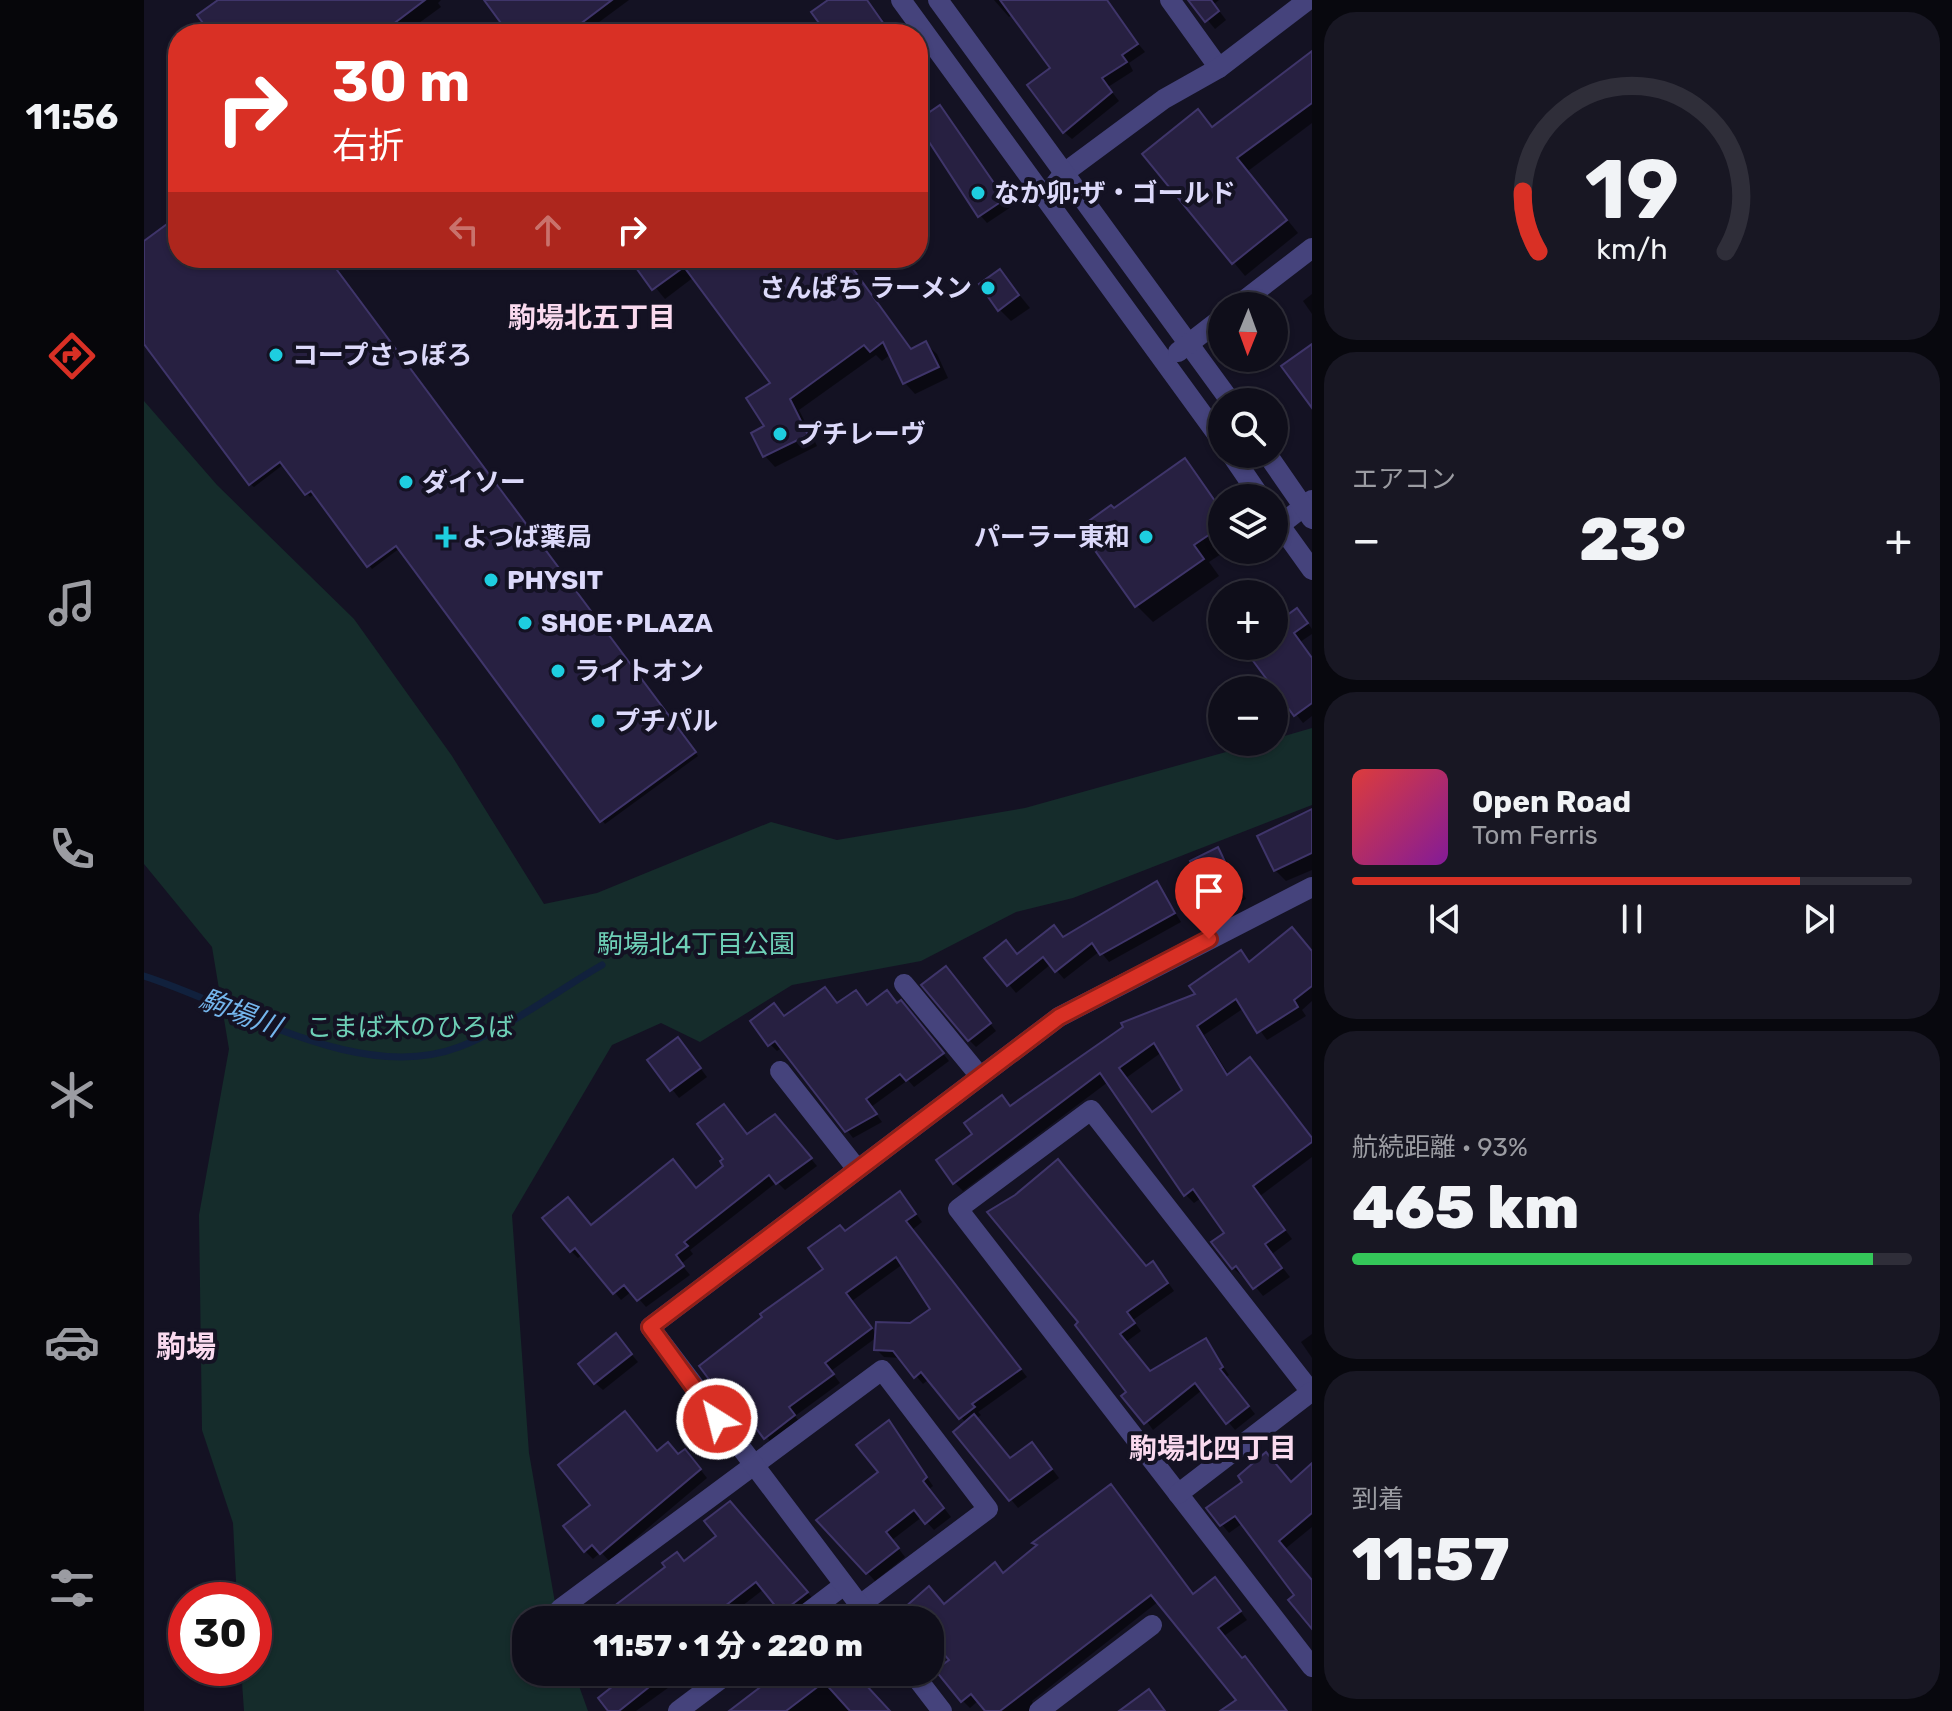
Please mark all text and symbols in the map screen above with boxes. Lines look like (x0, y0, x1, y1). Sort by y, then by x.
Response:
text: 30 m (332, 49, 470, 115)
icon: right (200, 56, 304, 160)
text: 11:56 (26, 95, 119, 138)
text: 右折 (332, 124, 404, 167)
text: 19 (1585, 139, 1679, 238)
place label: なか卯;ザ・ゴールド (994, 178, 1236, 209)
marker: なか卯;ザ・ゴールド (969, 184, 987, 202)
icon: left (442, 208, 486, 252)
icon: ahead (526, 208, 570, 252)
icon: right (610, 208, 654, 252)
text: km/h (1596, 232, 1668, 266)
place label: さんぱち ラーメン (760, 273, 972, 304)
marker: さんぱち ラーメン (979, 279, 997, 297)
north arrow (1208, 292, 1288, 372)
map controls (1208, 292, 1288, 756)
district label: 駒場北五丁目 (508, 301, 676, 334)
icon: directions (44, 328, 100, 384)
place label: コープさっぽろ (292, 340, 472, 371)
marker: コープさっぽろ (267, 346, 285, 364)
button: search (1208, 388, 1288, 468)
place label: プチレーヴ (796, 419, 926, 450)
marker: プチレーヴ (771, 425, 789, 443)
text: エアコン (1352, 464, 1456, 495)
place label: ダイソー (422, 467, 526, 498)
marker: ダイソー (397, 473, 415, 491)
button: layers (1208, 484, 1288, 564)
text: 23° (1579, 504, 1686, 575)
text: − (1352, 514, 1381, 566)
text: + (1885, 514, 1912, 566)
place label: よつば薬局 (462, 522, 592, 553)
place label: パーラー東和 (974, 522, 1130, 553)
marker: よつば薬局 (437, 528, 455, 546)
marker: パーラー東和 (1137, 528, 1155, 546)
place label: PHYSIT (507, 565, 603, 596)
marker: PHYSIT (482, 571, 500, 589)
icon: music (44, 575, 100, 631)
button: + (1208, 580, 1288, 660)
place label: SHOE･PLAZA (541, 608, 713, 639)
marker: SHOE･PLAZA (516, 614, 534, 632)
place label: ライトオン (574, 656, 704, 687)
marker: ライトオン (549, 662, 567, 680)
button: − (1208, 676, 1288, 756)
place label: プチパル (614, 706, 718, 737)
marker: プチパル (589, 712, 607, 730)
text: Open Road (1472, 784, 1631, 820)
text: Tom Ferris (1472, 820, 1598, 851)
icon: phone (44, 821, 100, 877)
pin (1175, 857, 1243, 939)
icon: arrive (1187, 869, 1231, 913)
icon: previous (1423, 897, 1467, 941)
icon: pause (1610, 897, 1654, 941)
icon: next (1797, 897, 1841, 941)
park label: 駒場北4丁目公園 (597, 929, 795, 960)
water label: 駒場川 (195, 983, 288, 1045)
park label: こまば木のひろば (306, 1012, 514, 1043)
icon: climate (44, 1067, 100, 1123)
text: 航続距離 · 93% (1352, 1132, 1528, 1163)
text: 465 km (1352, 1172, 1579, 1243)
icon: car (44, 1314, 100, 1370)
district label: 駒場 (156, 1329, 216, 1365)
position arrow (675, 1377, 759, 1461)
district label: 駒場北四丁目 (1129, 1432, 1297, 1465)
text: 到着 (1352, 1484, 1404, 1515)
text: 11:57 (1352, 1524, 1510, 1595)
icon: filters (44, 1560, 100, 1616)
speed limit sign: 30 (168, 1582, 272, 1686)
text: 11:57 · 1 分 · 220 m (593, 1628, 863, 1664)

